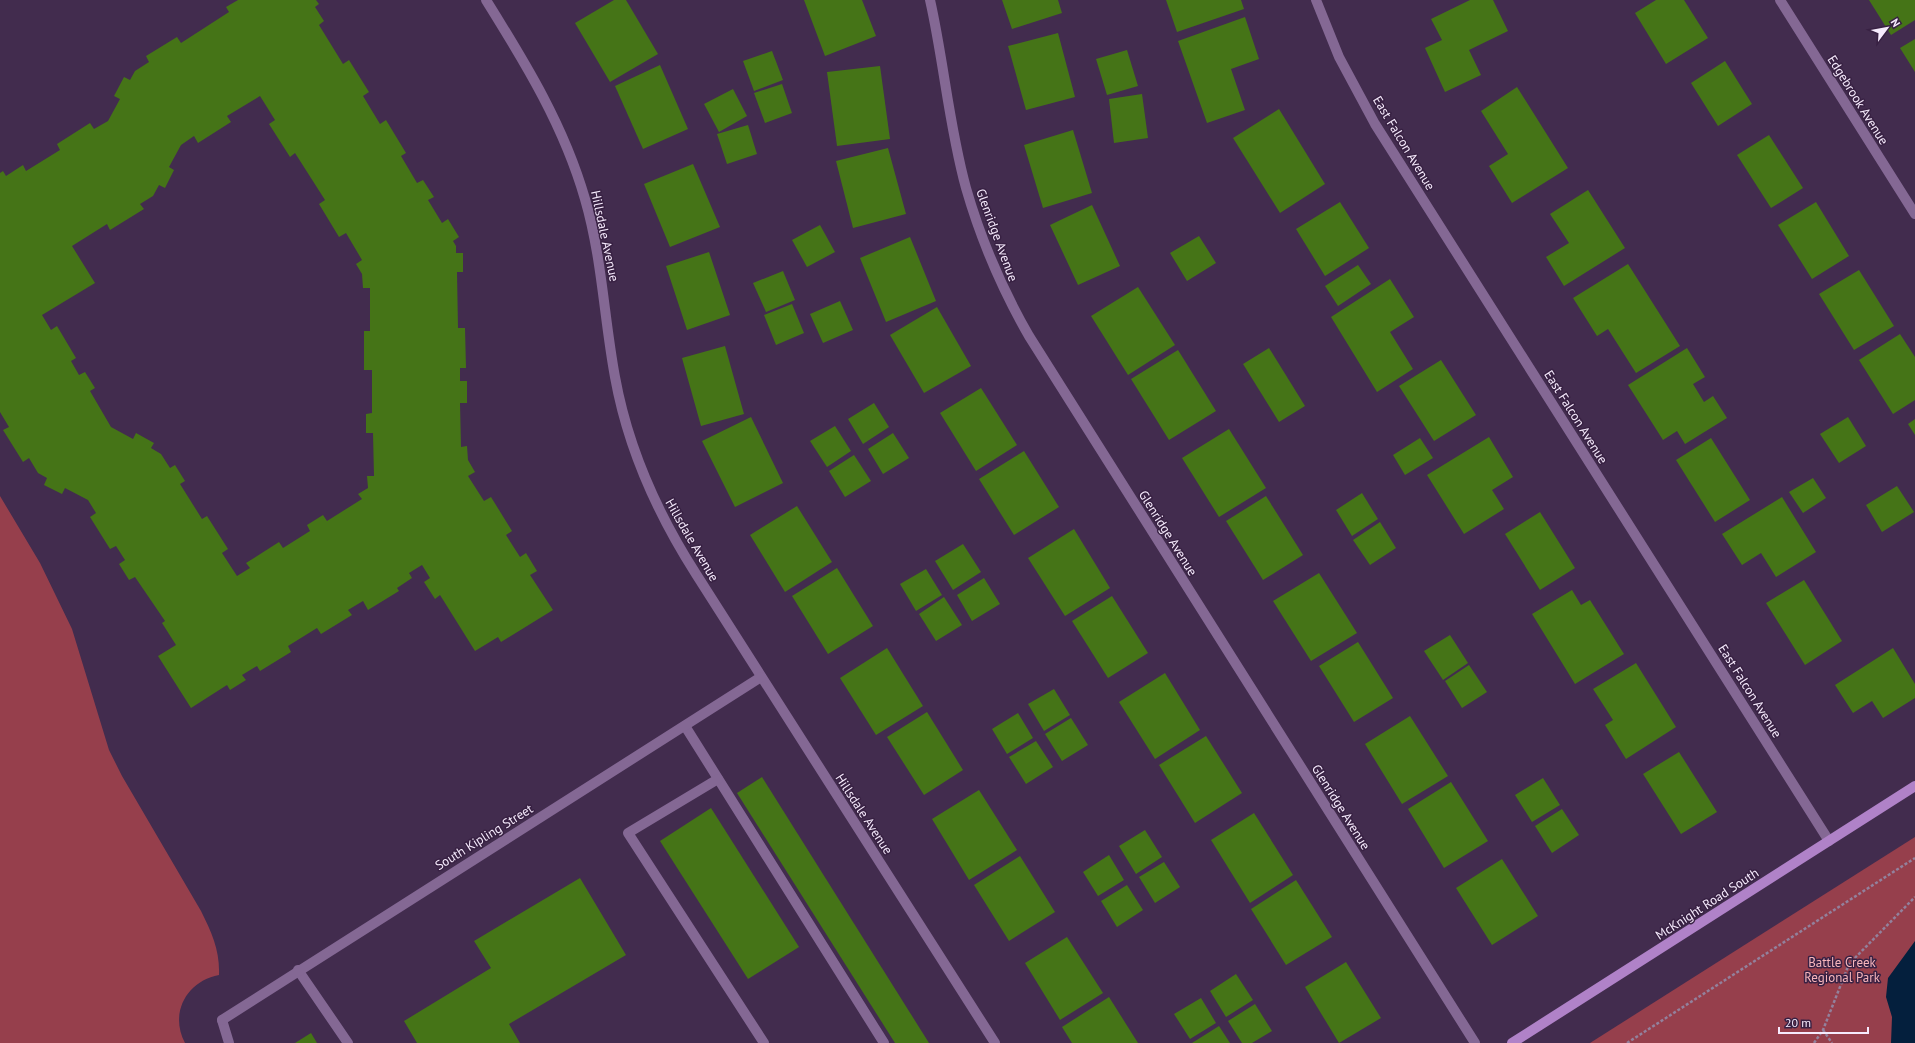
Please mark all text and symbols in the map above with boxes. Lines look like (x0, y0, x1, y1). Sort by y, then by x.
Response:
north arrow (1867, 8, 1907, 48)
text: N (1888, 16, 1903, 29)
street label: Edgebrook Avenue (1824, 52, 1892, 148)
street label: East Falcon Avenue (1369, 93, 1439, 193)
street label: Glenridge Avenue (972, 186, 1022, 284)
street label: Hillsdale Avenue (587, 189, 623, 283)
street label: East Falcon Avenue (1540, 367, 1612, 467)
street label: Glenridge Avenue (1135, 487, 1201, 579)
street label: Hillsdale Avenue (661, 496, 723, 584)
street label: East Falcon Avenue (1714, 641, 1786, 741)
street label: Glenridge Avenue (1308, 761, 1374, 853)
street label: Hillsdale Avenue (832, 770, 896, 858)
street label: South Kipling Street (432, 800, 537, 874)
street label: McKnight Road South (1652, 864, 1762, 944)
park label: Battle Creek Regional Park (1804, 954, 1881, 986)
scale bar (1779, 1009, 1868, 1035)
text: 20 m (1785, 1015, 1811, 1030)

